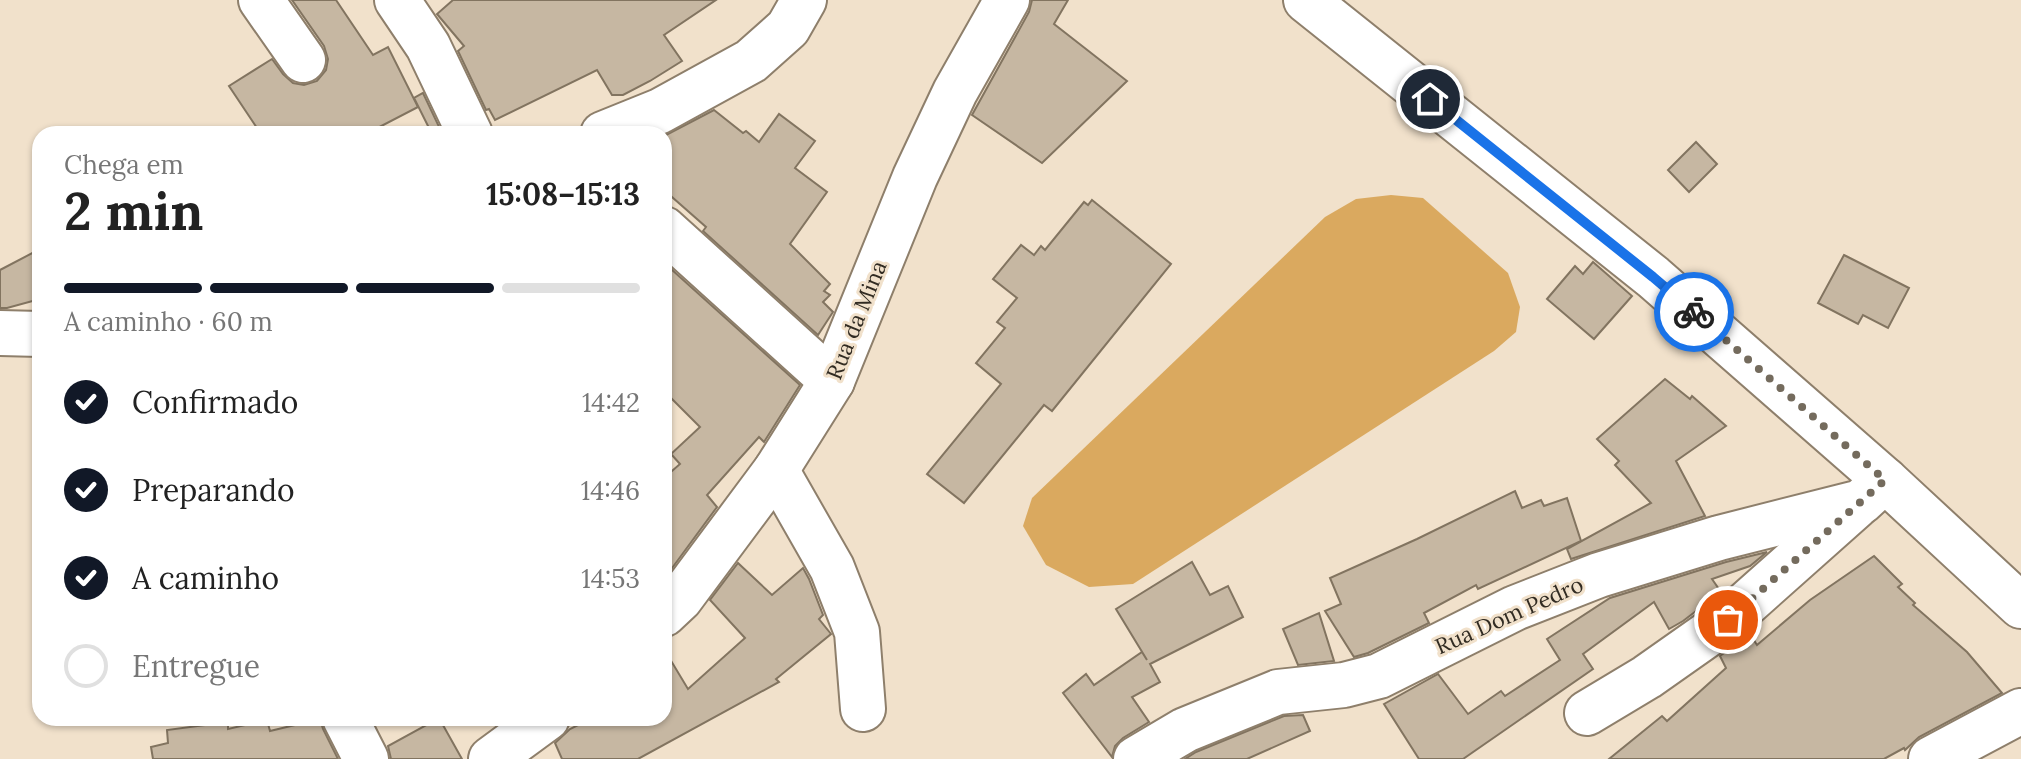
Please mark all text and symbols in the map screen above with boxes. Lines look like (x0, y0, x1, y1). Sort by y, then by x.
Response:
pin (1396, 65, 1464, 133)
icon: home (1408, 77, 1452, 121)
text: Chega em (64, 148, 184, 181)
text: 15:08–15:13 (486, 175, 640, 213)
text: 2 min (64, 178, 203, 244)
street label: Rua da Mina (820, 257, 892, 383)
courier (1654, 272, 1734, 352)
icon: bike (1672, 290, 1716, 334)
text: A caminho · 60 m (64, 305, 273, 338)
icon: check (64, 380, 108, 424)
text: Confirmado (132, 383, 298, 421)
text: 14:42 (582, 386, 640, 419)
icon: check (64, 468, 108, 512)
text: Preparando (132, 471, 295, 509)
text: 14:46 (581, 474, 640, 507)
icon: check (64, 556, 108, 600)
text: A caminho (132, 559, 279, 597)
text: 14:53 (581, 562, 640, 595)
street label: Rua Dom Pedro (1431, 570, 1587, 660)
pin (1694, 586, 1762, 654)
icon: bag (1706, 598, 1750, 642)
text: Entregue (132, 647, 260, 685)

